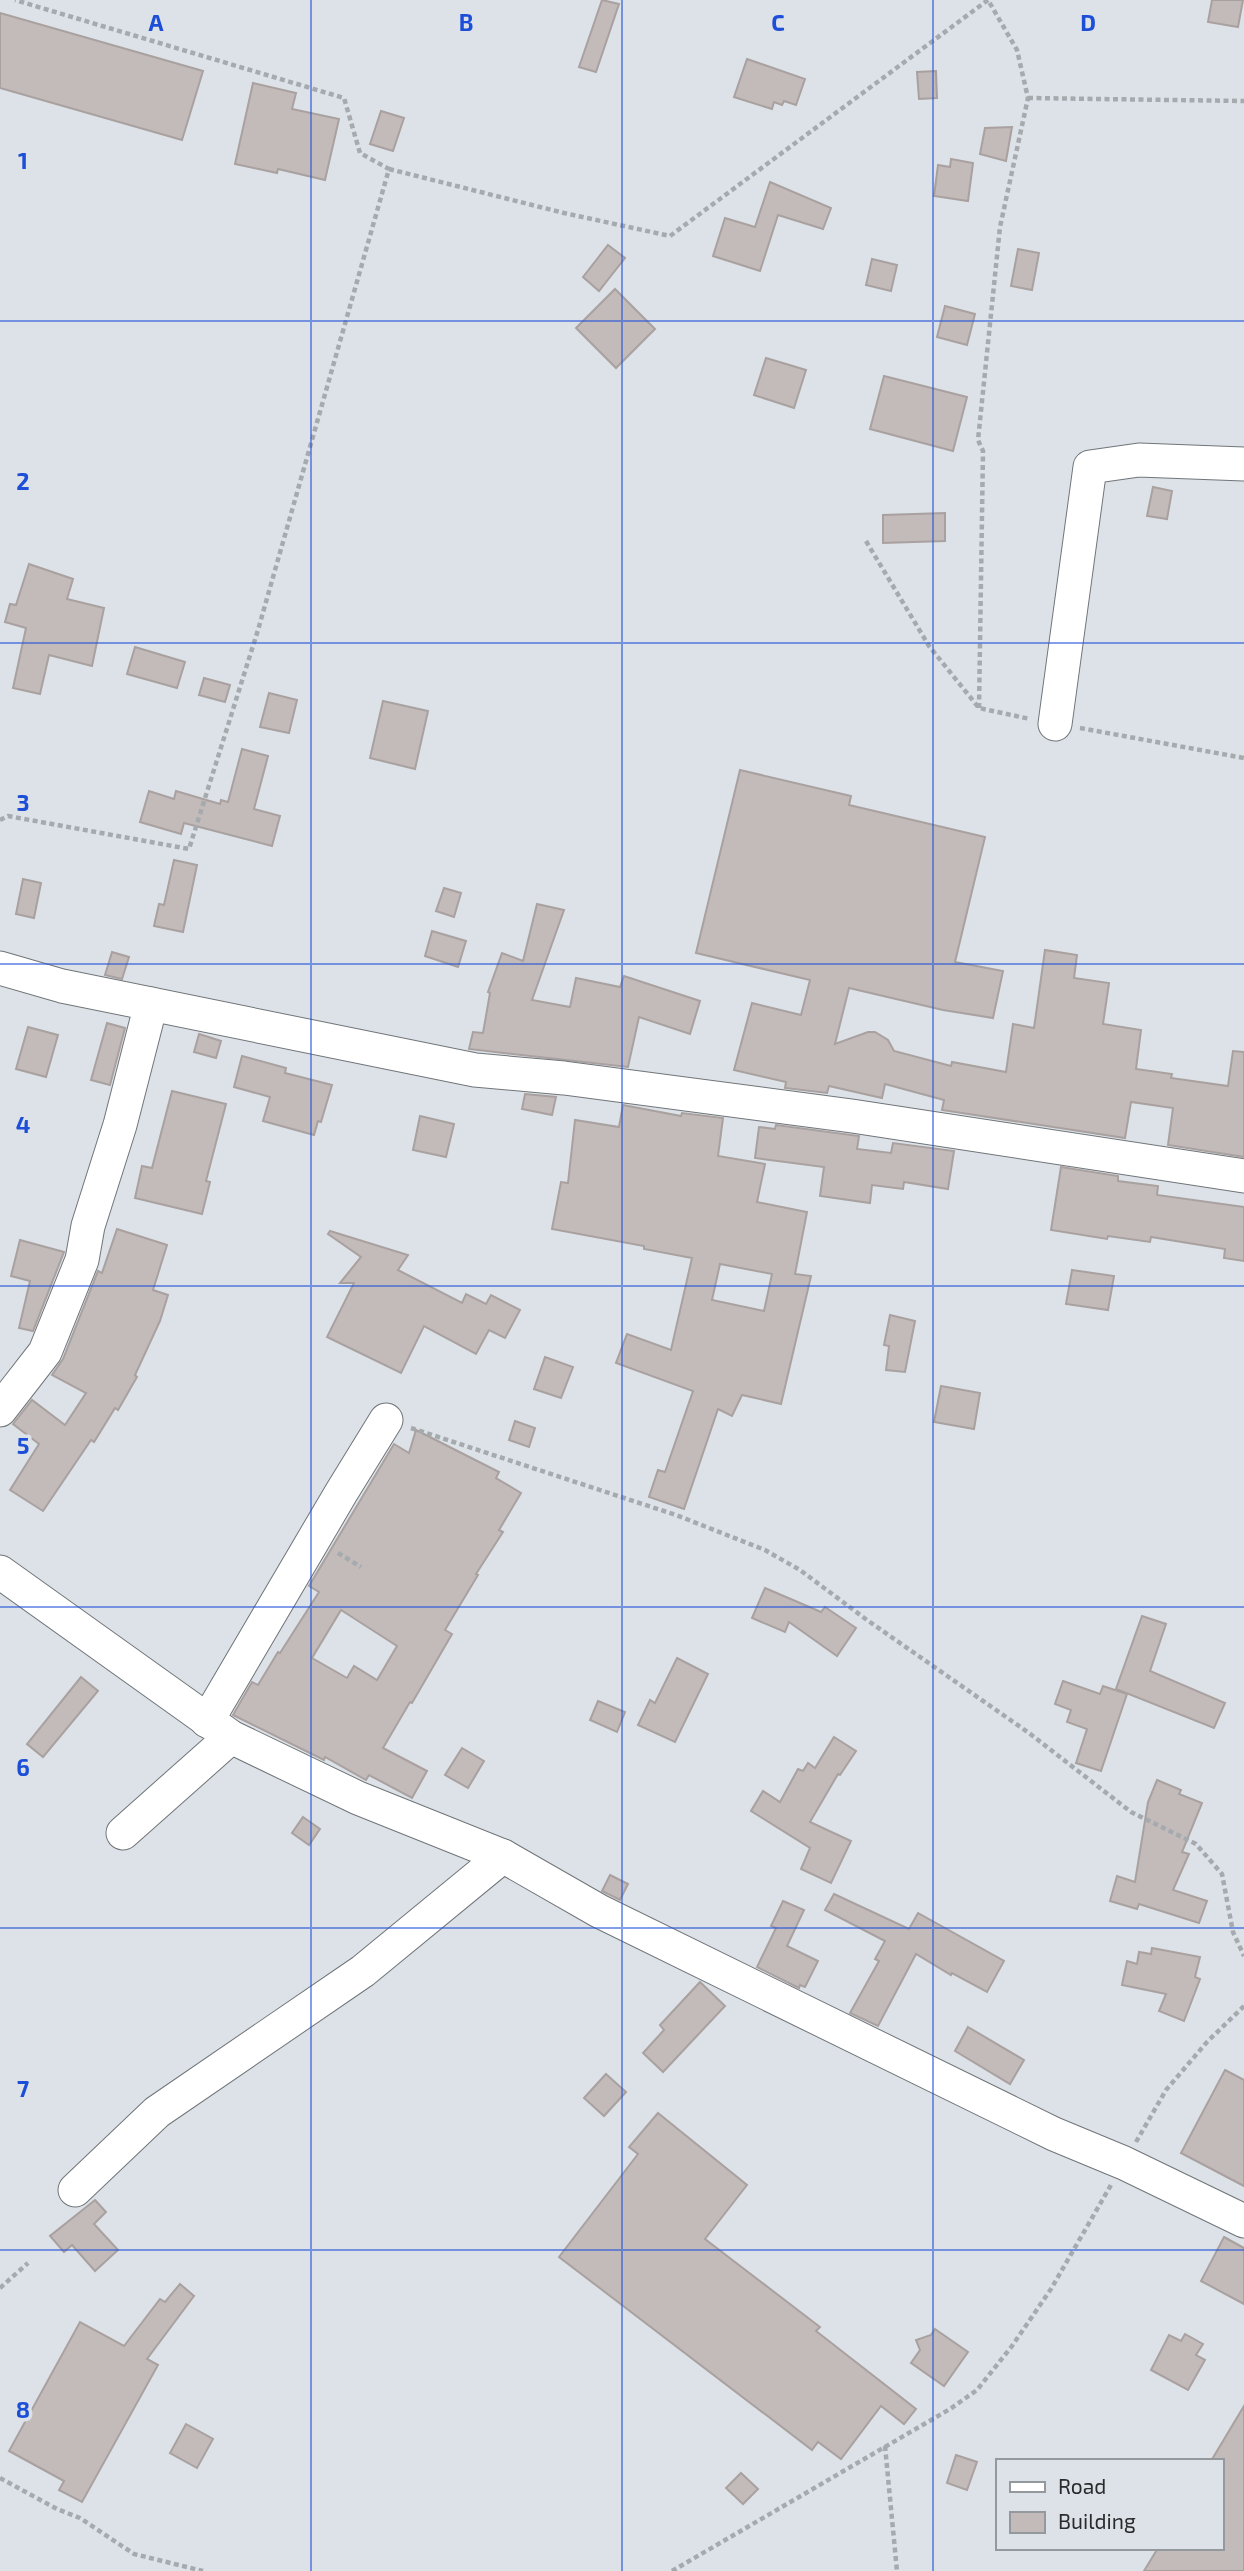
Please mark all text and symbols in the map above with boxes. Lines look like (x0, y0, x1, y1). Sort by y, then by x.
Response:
text: A (148, 8, 164, 36)
text: B (459, 8, 473, 36)
text: C (771, 8, 785, 36)
text: D (1080, 8, 1096, 36)
text: 1 (18, 146, 28, 174)
text: 2 (16, 467, 30, 495)
text: 3 (16, 788, 30, 816)
text: 4 (16, 1110, 30, 1138)
text: 5 (17, 1431, 29, 1459)
text: 6 (16, 1753, 30, 1781)
text: 7 (17, 2074, 29, 2102)
text: 8 (16, 2395, 30, 2423)
legend (996, 2459, 1223, 2550)
text: Road (1058, 2473, 1106, 2498)
text: Building (1058, 2508, 1136, 2533)

